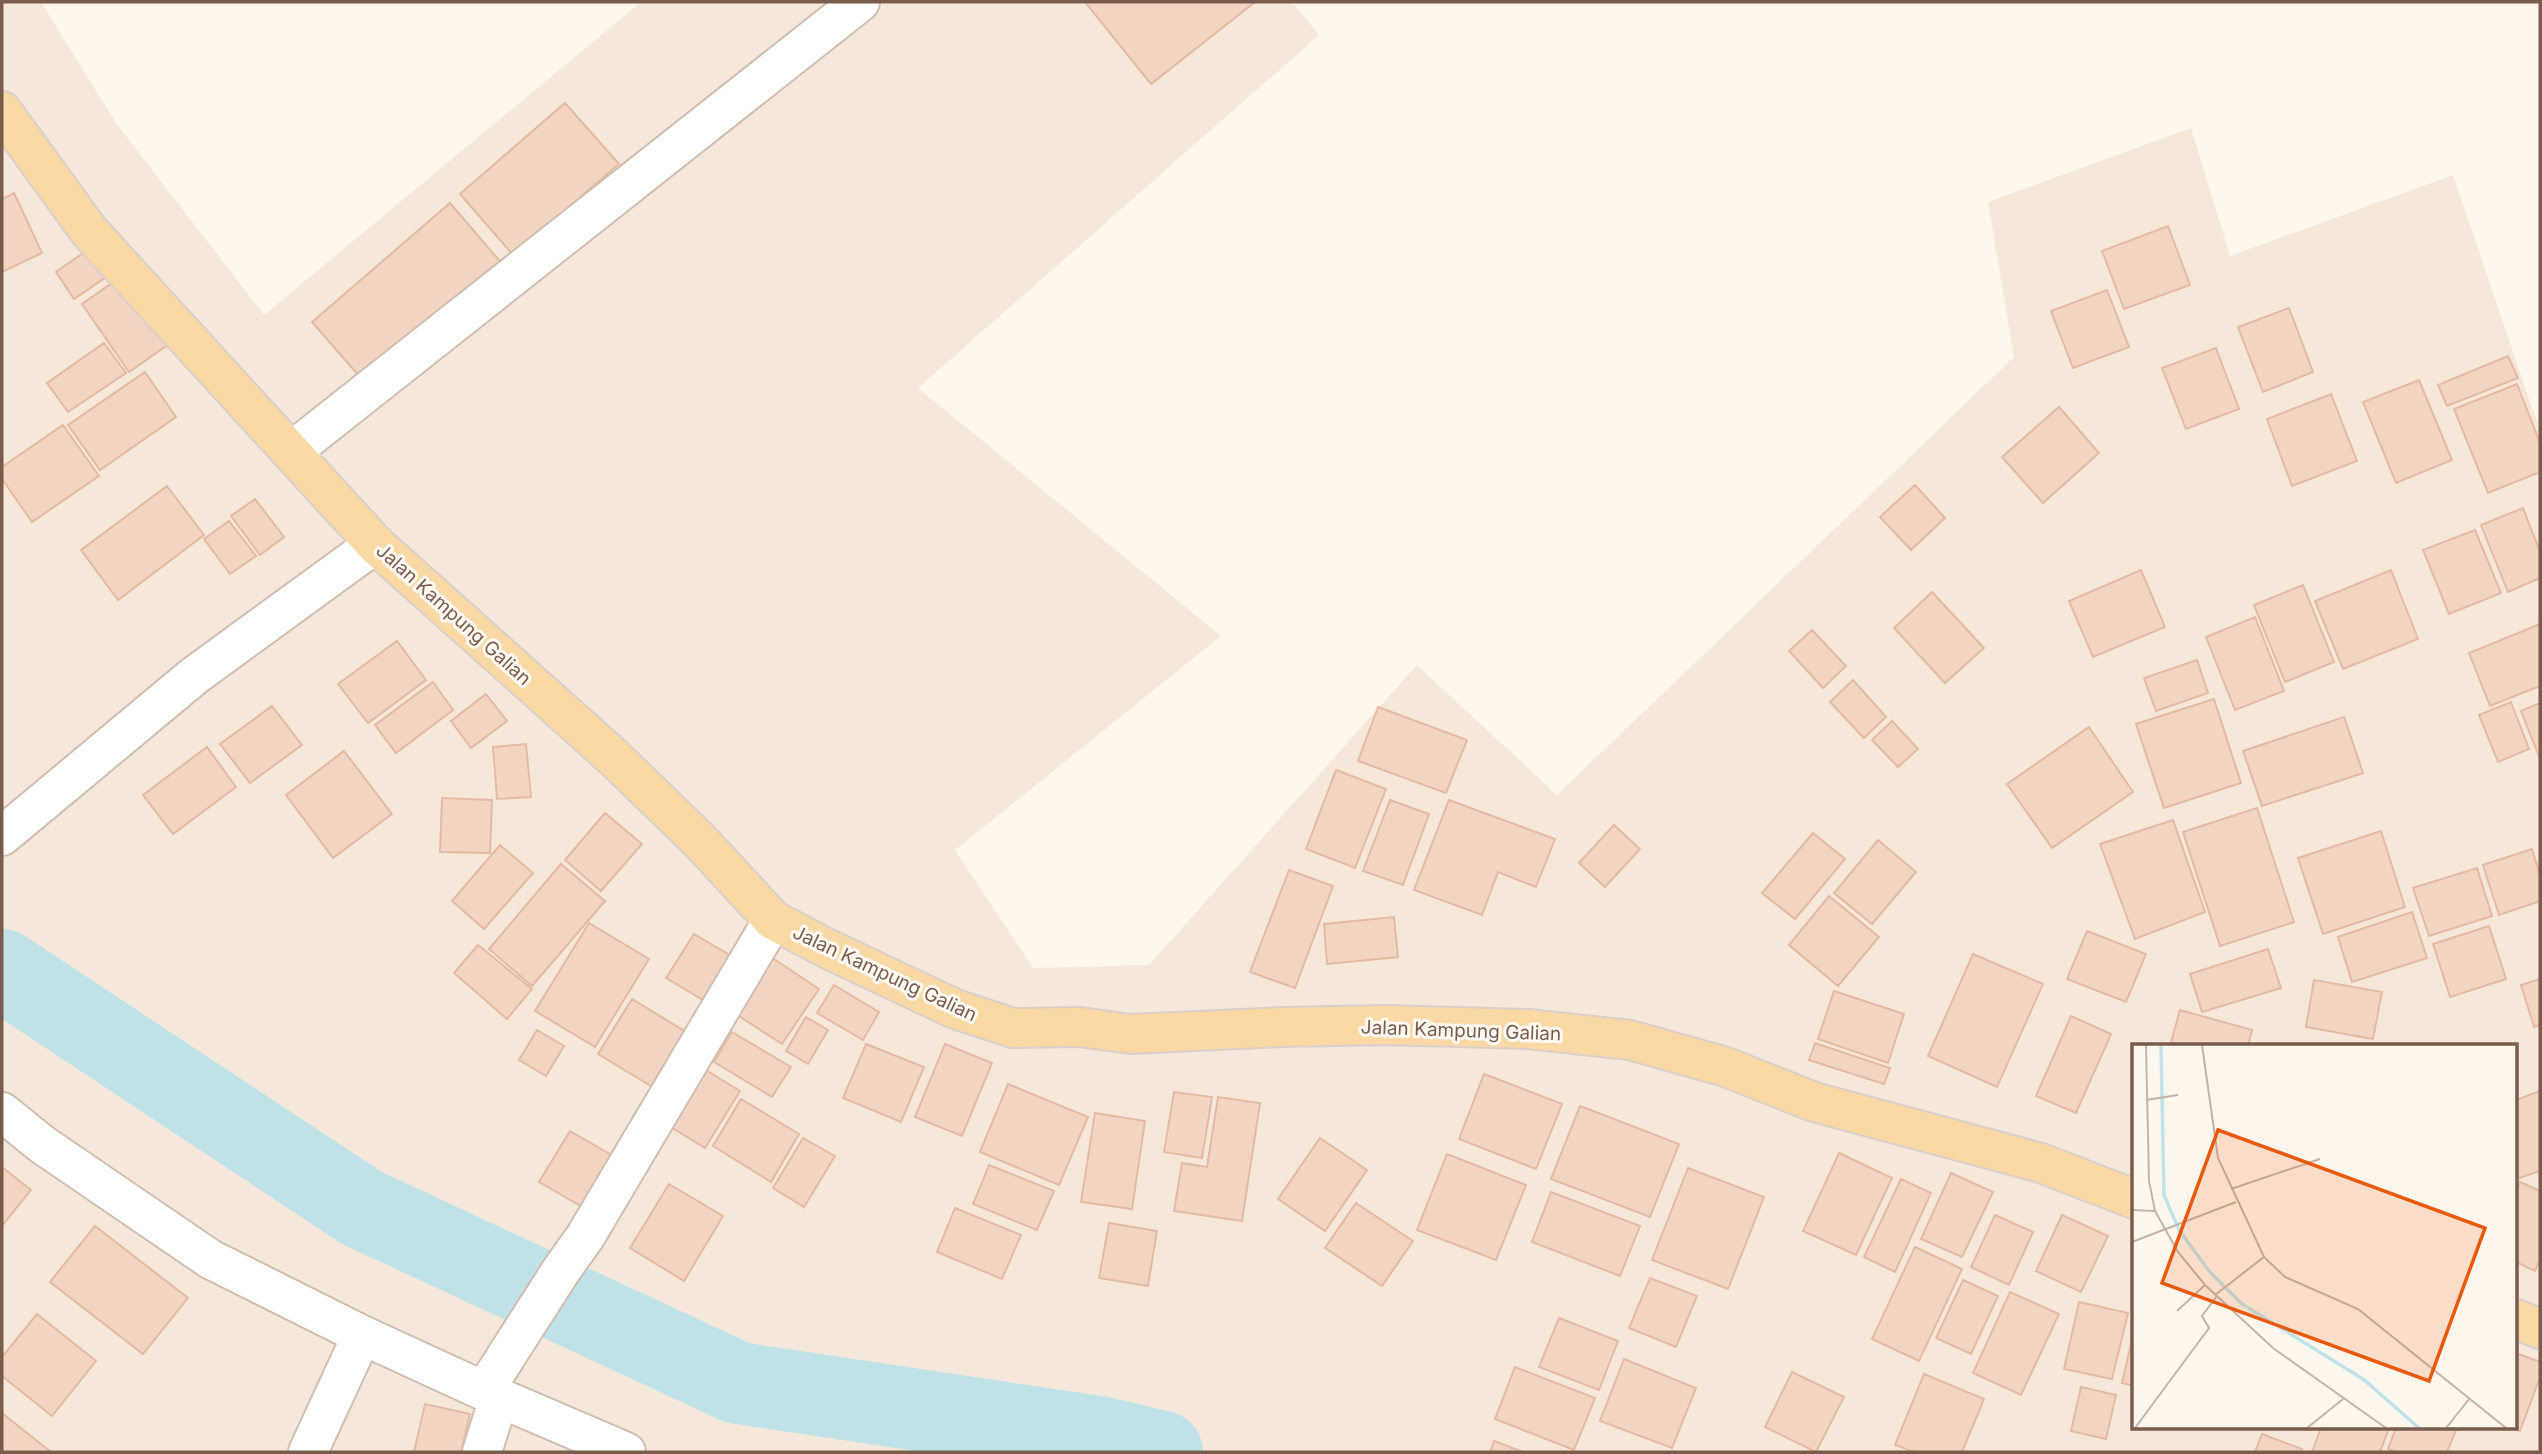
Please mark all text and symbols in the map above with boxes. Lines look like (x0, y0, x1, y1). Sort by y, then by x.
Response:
street label: Jalan Kampung Galian (371, 539, 536, 690)
street label: Jalan Kampung Galian (789, 921, 980, 1026)
street label: Jalan Kampung Galian (1360, 1016, 1562, 1045)
inset map (2132, 1044, 2518, 1430)

